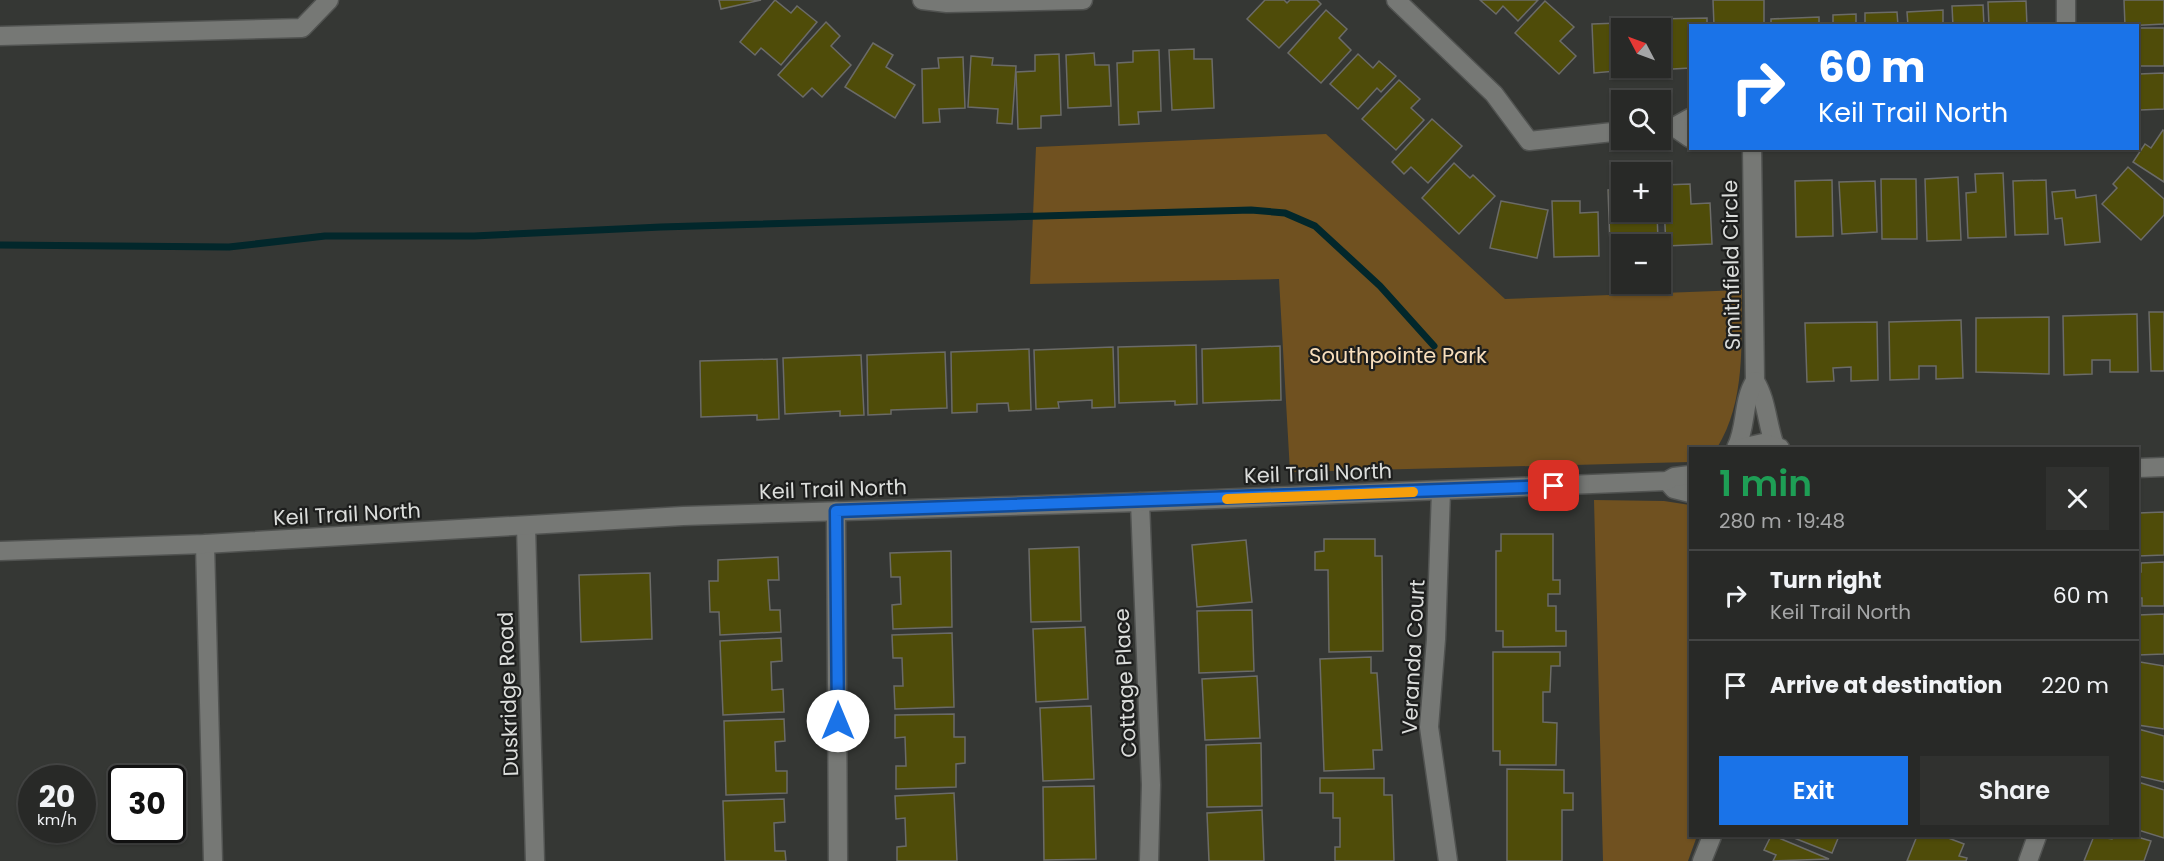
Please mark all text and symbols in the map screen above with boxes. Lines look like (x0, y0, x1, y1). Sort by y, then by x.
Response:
north arrow (1611, 18, 1671, 78)
map controls (1611, 18, 1671, 294)
text: 60 m (1818, 38, 1926, 97)
icon: right (1719, 48, 1797, 126)
button: search (1611, 90, 1671, 150)
text: Keil Trail North (1818, 94, 2008, 131)
button: + (1611, 162, 1671, 222)
street label: Smithfield Circle (1715, 180, 1747, 350)
button: − (1611, 234, 1671, 294)
park label: Southpointe Park (1309, 341, 1487, 370)
street label: Keil Trail North (1244, 456, 1392, 490)
text: 1 min (1719, 458, 1812, 509)
pin (1528, 460, 1579, 511)
button: close (2046, 467, 2109, 530)
icon: arrive (1537, 469, 1570, 502)
street label: Keil Trail North (759, 472, 907, 506)
street label: Keil Trail North (272, 496, 422, 532)
text: 280 m · 19:48 (1719, 507, 1845, 535)
text: Turn right (1770, 565, 1881, 596)
street label: Veranda Court (1394, 579, 1432, 735)
icon: right (1719, 579, 1752, 612)
text: 60 m (2053, 580, 2109, 611)
text: Keil Trail North (1770, 598, 1911, 626)
street label: Cottage Place (1107, 608, 1143, 758)
street label: Duskridge Road (491, 611, 525, 777)
icon: arrive (1719, 669, 1752, 702)
text: Arrive at destination (1770, 670, 2002, 701)
text: 220 m (2041, 670, 2109, 701)
position arrow (806, 689, 870, 753)
button: Exit (1719, 756, 1908, 825)
button: Share (1920, 756, 2109, 825)
speed limit sign: 30 (108, 765, 186, 843)
text: 20 (39, 775, 75, 818)
text: km/h (37, 809, 77, 830)

